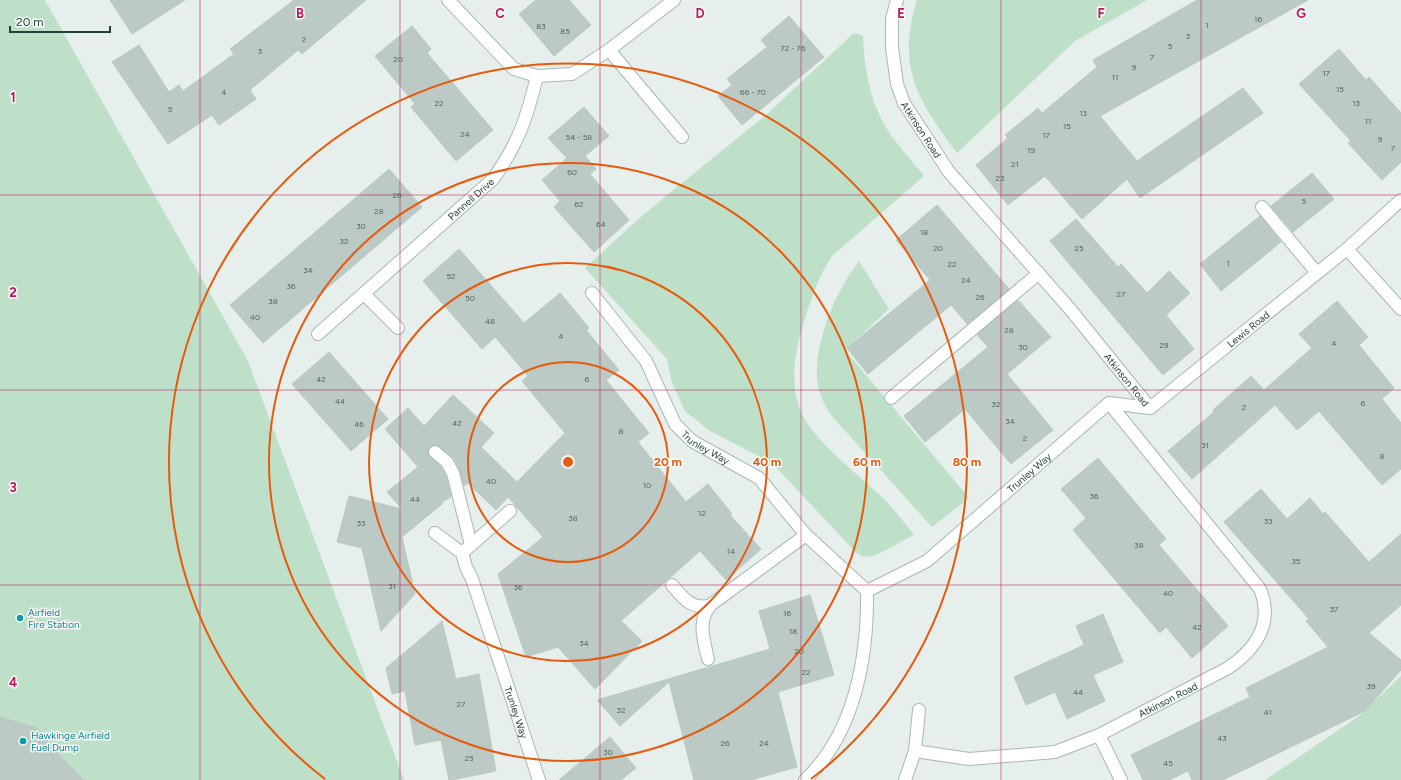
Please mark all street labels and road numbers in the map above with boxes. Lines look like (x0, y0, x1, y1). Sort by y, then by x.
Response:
street label: Atkinson Road (898, 99, 945, 160)
street label: Pannell Drive (445, 174, 497, 223)
street label: Lewis Road (1224, 308, 1272, 350)
street label: Atkinson Road (1101, 350, 1152, 409)
street label: Trunley Way (679, 428, 733, 467)
street label: Trunley Way (1004, 449, 1054, 495)
street label: Atkinson Road (1136, 679, 1200, 721)
street label: Trunley Way (502, 684, 531, 741)

